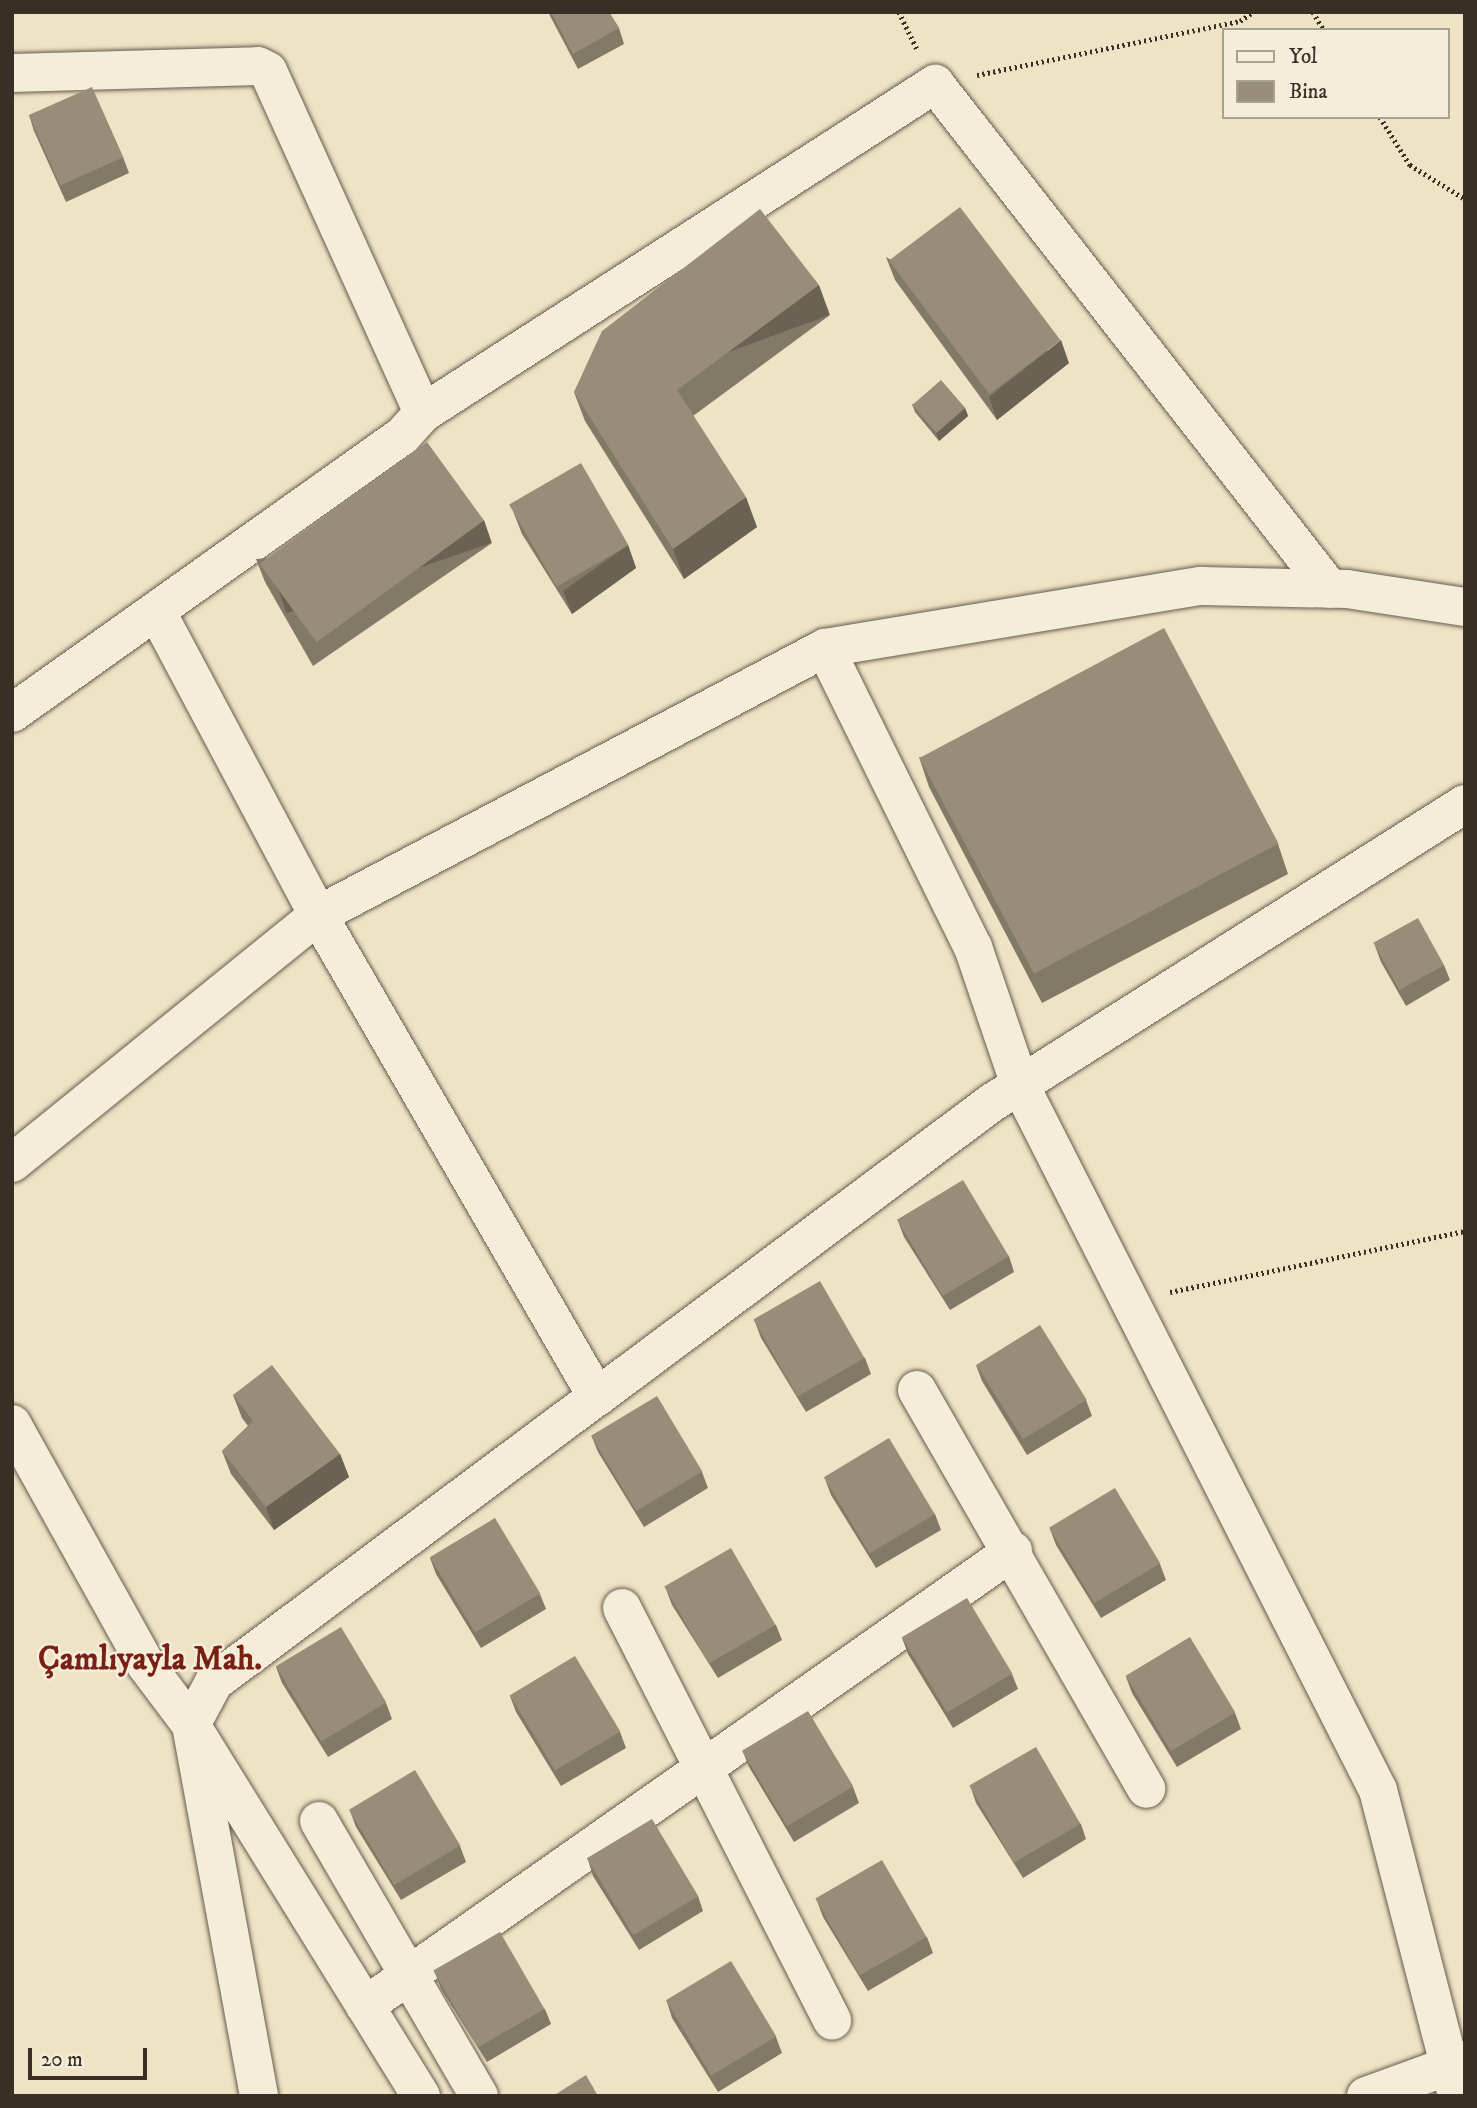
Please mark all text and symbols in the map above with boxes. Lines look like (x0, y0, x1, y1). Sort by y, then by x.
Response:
legend (1222, 28, 1449, 119)
text: Yol (1289, 44, 1317, 70)
text: Bina (1289, 79, 1328, 105)
district label: Çamlıyayla Mah. (38, 1640, 262, 1680)
scale bar (32, 2035, 150, 2078)
text: 20 m (41, 2047, 83, 2073)

